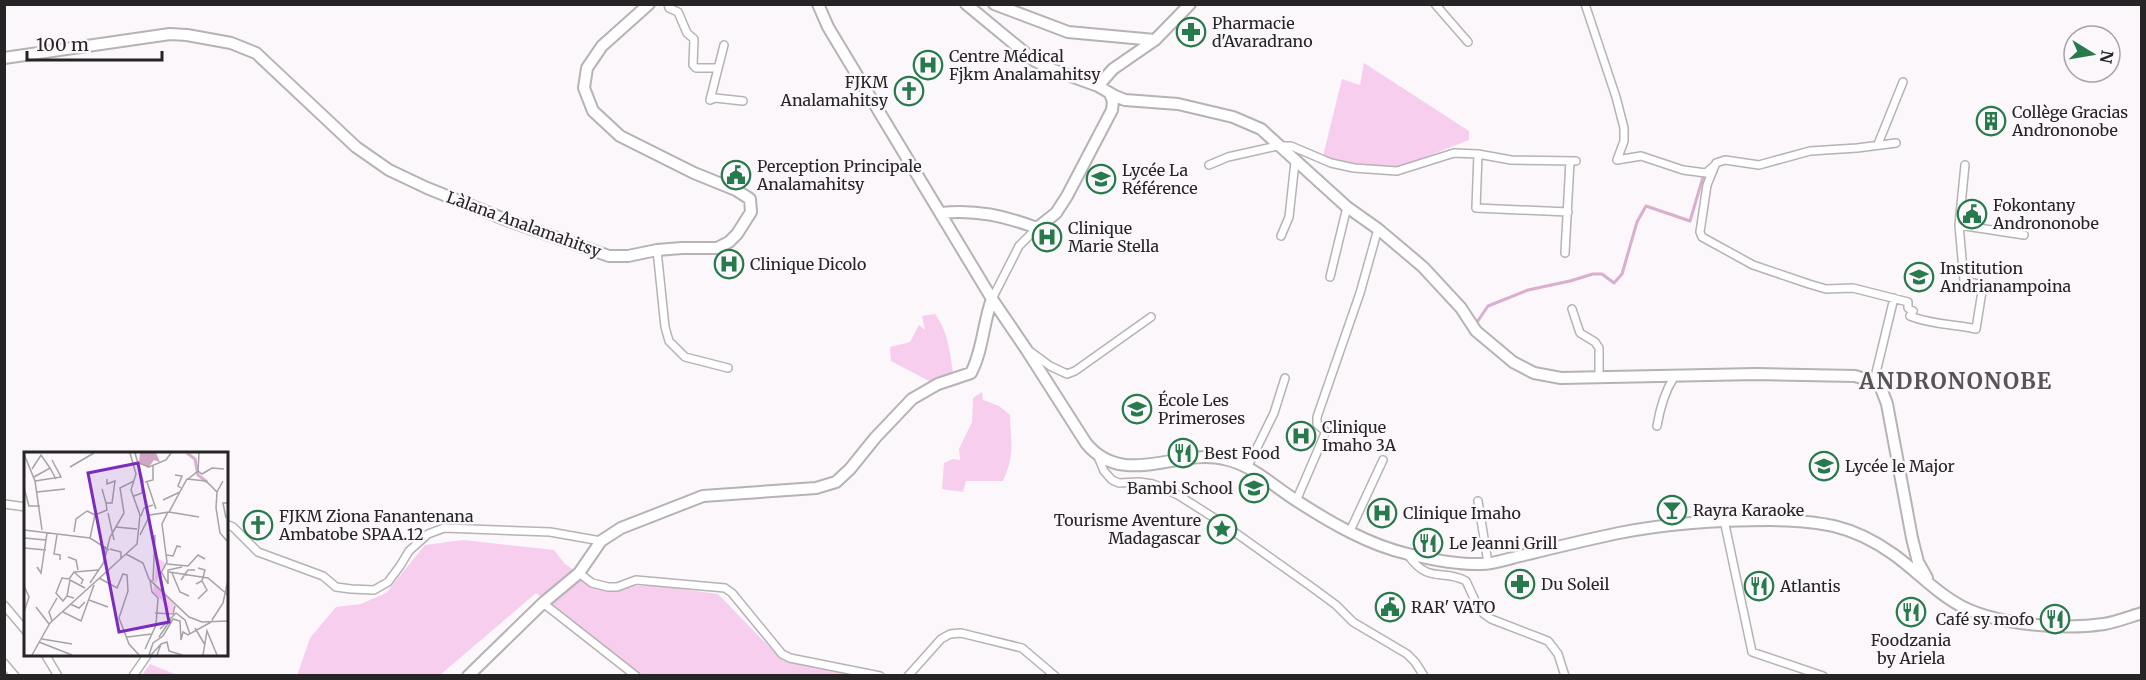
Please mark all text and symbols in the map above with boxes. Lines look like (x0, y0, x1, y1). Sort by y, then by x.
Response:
place label: Pharmacie d'Avaradrano (1212, 13, 1313, 51)
pharmacy icon: Pharmacie d'Avaradrano (1175, 16, 1207, 48)
scale bar (27, 24, 162, 62)
north arrow (2062, 24, 2122, 84)
text: 100 m (36, 33, 89, 56)
place label: Centre Médical Fjkm Analamahitsy (949, 46, 1101, 84)
hospital icon: Centre Médical Fjkm Analamahitsy (912, 49, 944, 81)
text: N (2096, 49, 2118, 65)
place label: FJKM Analamahitsy (780, 72, 889, 110)
church icon: FJKM Analamahitsy (893, 75, 925, 107)
place label: Collège Gracias Andrononobe (2011, 102, 2128, 140)
building icon: Collège Gracias Andrononobe (1975, 105, 2007, 137)
place label: Perception Principale Analamahitsy (756, 156, 922, 194)
public building icon: Perception Principale Analamahitsy (720, 159, 752, 191)
place label: Lycée La Référence (1122, 160, 1198, 198)
school or university icon: Lycée La Référence (1085, 163, 1117, 195)
street label: Làlana Analamahitsy (444, 187, 605, 262)
place label: Fokontany Andrononobe (1992, 195, 2099, 233)
public building icon: Fokontany Andrononobe (1956, 198, 1988, 230)
place label: Clinique Marie Stella (1068, 218, 1159, 256)
hospital icon: Clinique Marie Stella (1031, 221, 1063, 253)
hospital icon: Clinique Dicolo (713, 248, 745, 280)
place label: Clinique Dicolo (750, 254, 866, 274)
place label: Institution Andrianampoina (1939, 258, 2072, 296)
school or university icon: Institution Andrianampoina (1903, 261, 1935, 293)
district label: ANDRONONOBE (1858, 367, 2053, 395)
place label: École Les Primeroses (1158, 390, 1245, 428)
school or university icon: École Les Primeroses (1121, 393, 1153, 425)
place label: Clinique Imaho 3A (1322, 417, 1397, 455)
hospital icon: Clinique Imaho 3A (1285, 420, 1317, 452)
restaurant icon: Best Food (1167, 437, 1199, 469)
place label: Best Food (1204, 443, 1280, 463)
school or university icon: Lycée le Major (1808, 450, 1840, 482)
inset map (24, 452, 228, 656)
place label: Lycée le Major (1845, 456, 1955, 476)
school or university icon: Bambi School (1238, 472, 1270, 504)
place label: Bambi School (1127, 478, 1233, 498)
bar icon: Rayra Karaoke (1656, 494, 1688, 526)
hospital icon: Clinique Imaho (1366, 497, 1398, 529)
place label: Rayra Karaoke (1693, 500, 1804, 520)
place label: Clinique Imaho (1403, 503, 1521, 523)
place label: FJKM Ziona Fanantenana Ambatobe SPAA.12 (278, 506, 474, 544)
church icon: FJKM Ziona Fanantenana Ambatobe SPAA.12 (242, 509, 274, 541)
place label: Tourisme Aventure Madagascar (1054, 510, 1201, 548)
place icon: Tourisme Aventure Madagascar (1206, 513, 1238, 545)
restaurant icon: Le Jeanni Grill (1412, 527, 1444, 559)
place label: Le Jeanni Grill (1449, 533, 1558, 553)
pharmacy icon: Du Soleil (1504, 568, 1536, 600)
restaurant icon: Atlantis (1743, 570, 1775, 602)
place label: Du Soleil (1541, 574, 1609, 594)
place label: Atlantis (1779, 576, 1841, 596)
public building icon: RAR' VATO (1374, 591, 1406, 623)
restaurant icon: Foodzania by Ariela (1895, 596, 1927, 628)
place label: RAR' VATO (1411, 597, 1496, 617)
restaurant icon: Café sy mofo (2039, 603, 2071, 635)
place label: Café sy mofo (1936, 609, 2034, 629)
place label: Foodzania by Ariela (1871, 630, 1952, 668)

